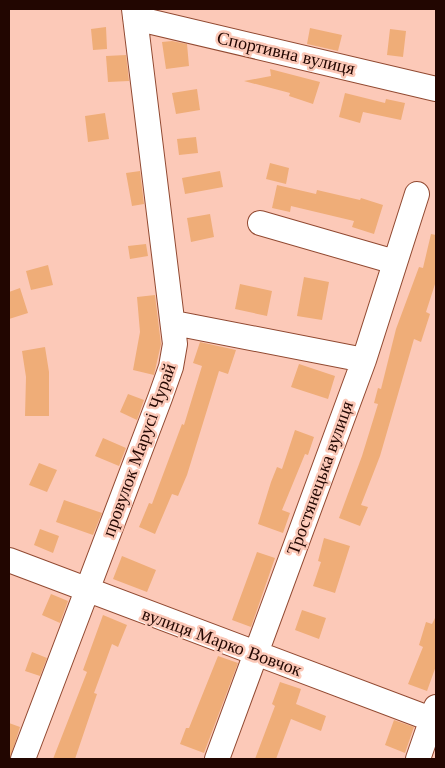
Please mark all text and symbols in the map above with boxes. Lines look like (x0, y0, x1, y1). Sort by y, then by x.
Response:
street label: Спортивна вулиця (215, 26, 357, 80)
street label: провулок Марусі Чурай (97, 360, 181, 540)
street label: Тростянецька вулиця (282, 398, 358, 558)
street label: вулиця Марко Вовчок (139, 603, 305, 681)

